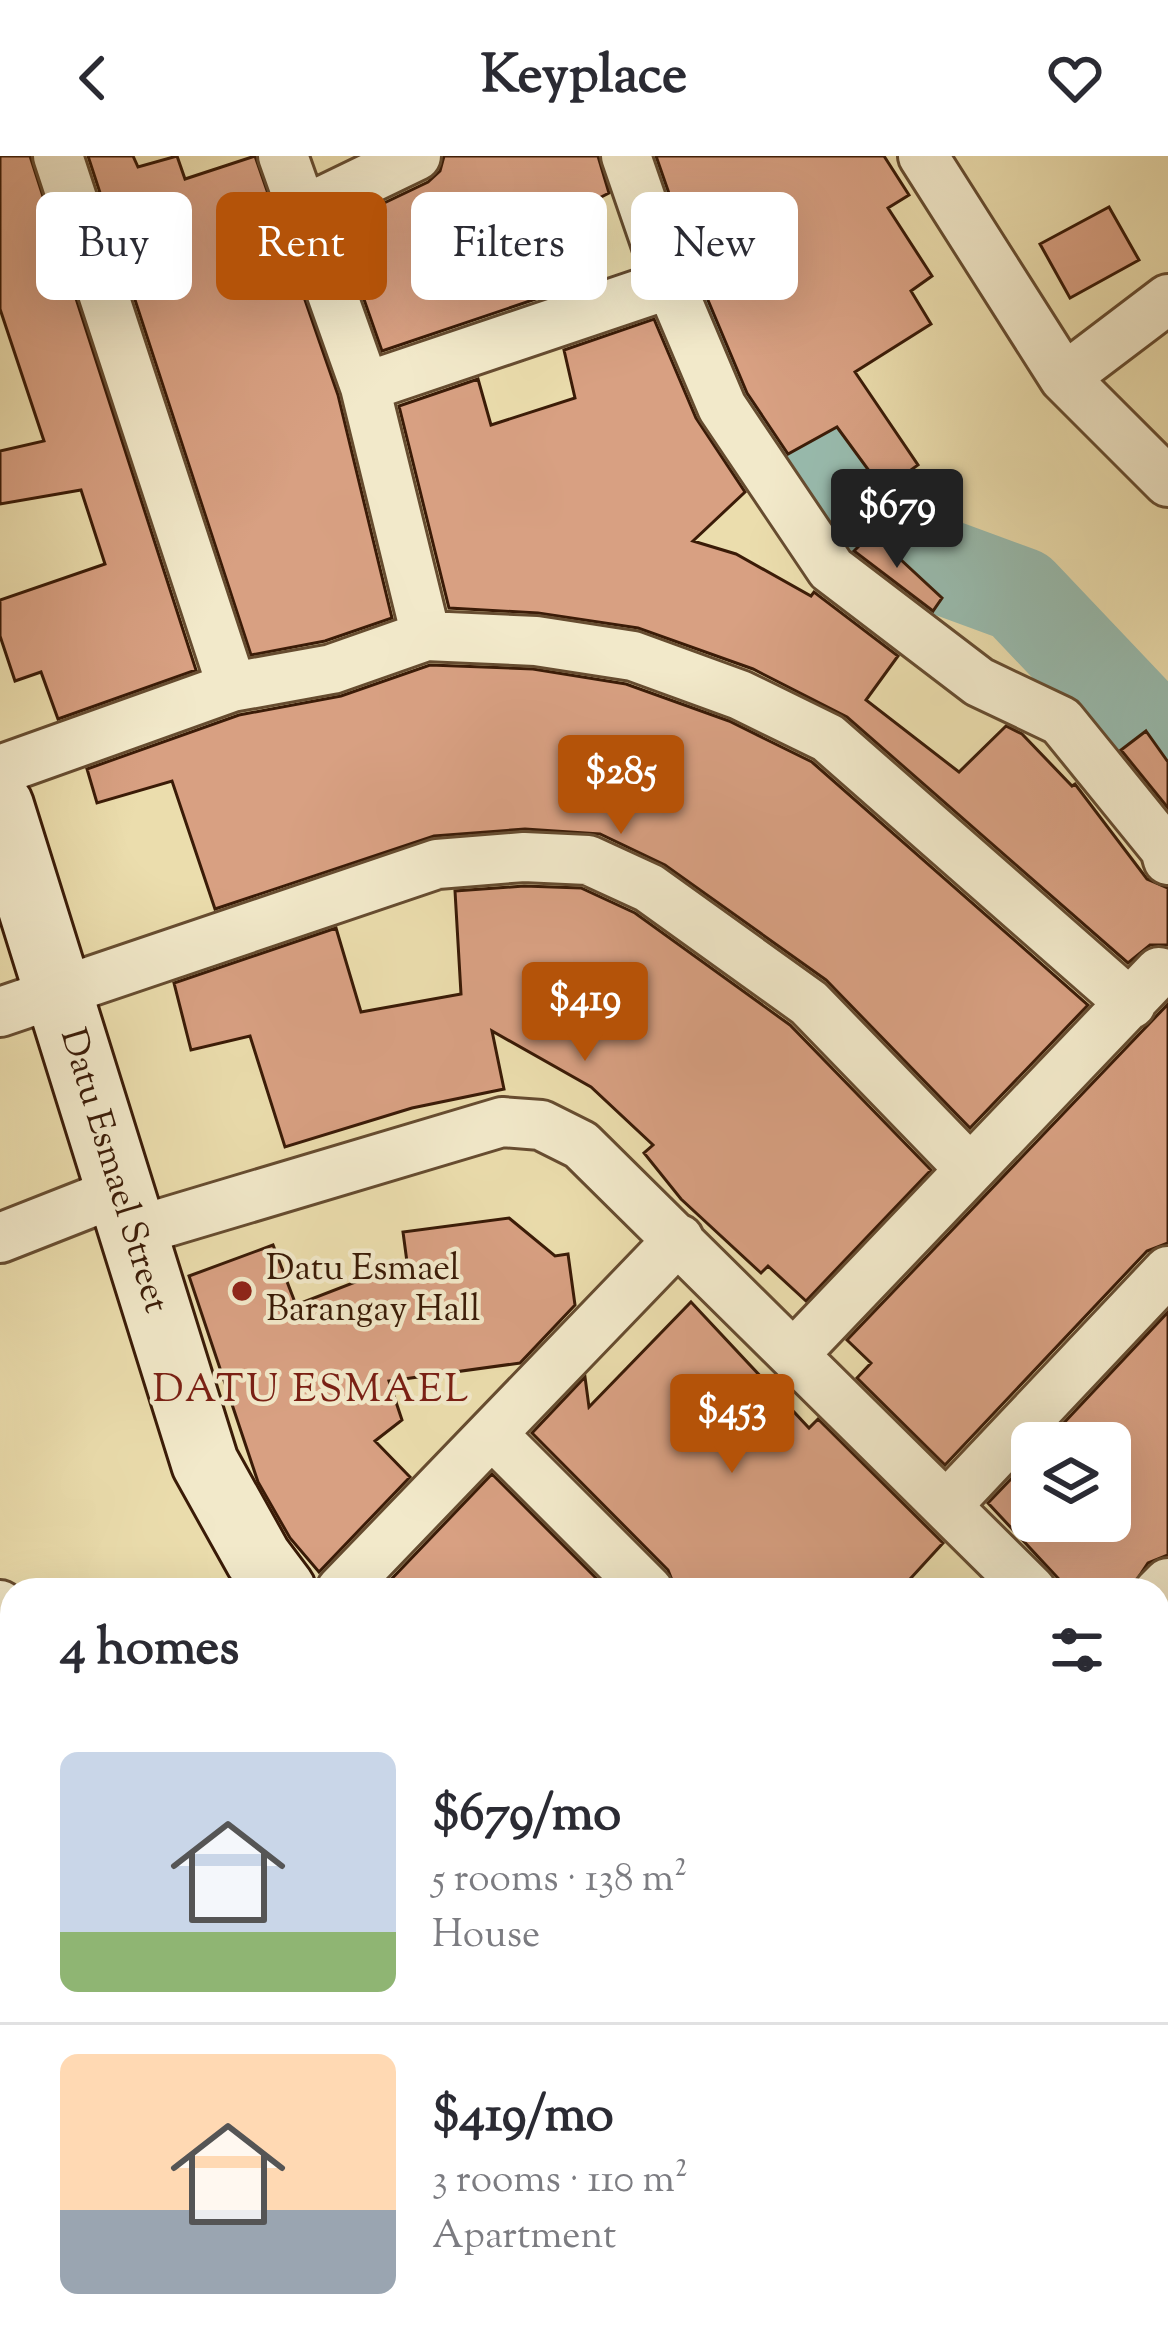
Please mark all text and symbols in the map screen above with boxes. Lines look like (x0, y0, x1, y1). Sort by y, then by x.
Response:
text: Keyplace (481, 39, 687, 117)
icon: back (60, 45, 126, 111)
icon: heart (1042, 45, 1108, 111)
chip: Buy (36, 192, 192, 300)
chip: Rent (216, 192, 387, 300)
chip: Filters (411, 192, 607, 300)
chip: New (631, 192, 798, 300)
pin: $679 (826, 469, 968, 571)
text: $679 (858, 480, 936, 536)
pin: $285 (550, 735, 692, 837)
text: $285 (585, 746, 657, 802)
pin: $419 (514, 962, 656, 1064)
text: $419 (549, 973, 621, 1029)
street label: Datu Esmael Street (45, 1023, 181, 1319)
place label: Datu Esmael Barangay Hall (266, 1244, 480, 1337)
marker: Datu Esmael Barangay Hall (229, 1278, 255, 1304)
district label: DATU ESMAEL (153, 1364, 471, 1420)
pin: $453 (661, 1374, 803, 1476)
text: $453 (697, 1385, 767, 1441)
map controls (1011, 1422, 1131, 1542)
button: layers (1011, 1422, 1131, 1542)
text: 4 homes (60, 1614, 239, 1687)
icon: filters (1044, 1617, 1110, 1683)
text: $679/mo (432, 1780, 621, 1853)
icon: home (156, 1800, 300, 1944)
text: 5 rooms · 138 m² (432, 1853, 687, 1909)
text: House (432, 1909, 540, 1965)
text: $419/mo (432, 2081, 614, 2154)
icon: home (156, 2102, 300, 2246)
text: 3 rooms · 110 m² (432, 2154, 688, 2210)
text: Apartment (432, 2210, 616, 2266)

